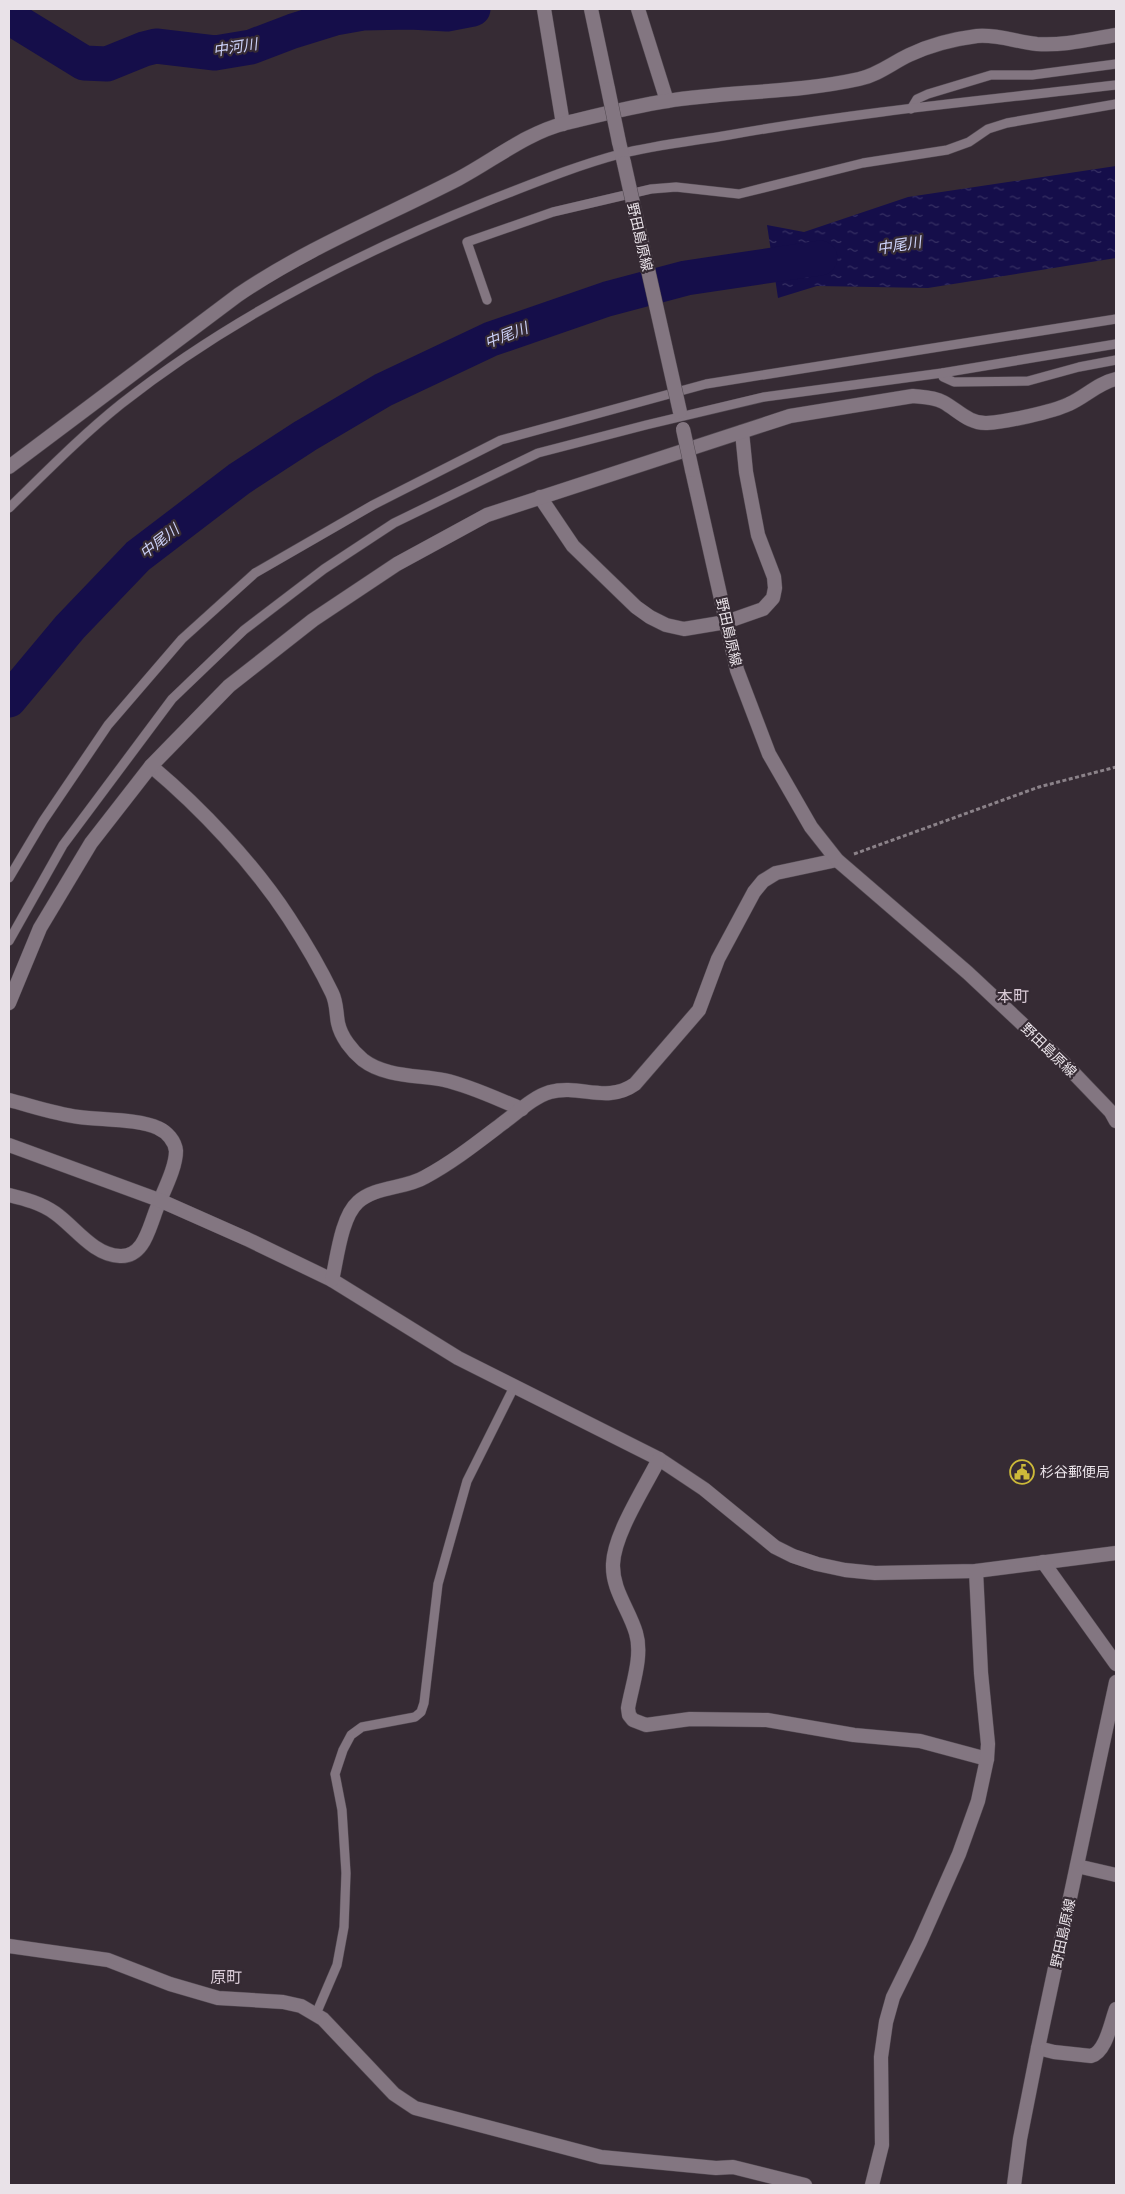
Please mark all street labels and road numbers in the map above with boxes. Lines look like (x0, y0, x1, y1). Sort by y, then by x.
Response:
street label: 野田島原線 (624, 201, 656, 273)
street label: 野田島原線 (713, 596, 745, 668)
street label: 野田島原線 (1018, 1020, 1080, 1080)
street label: 野田島原線 (1048, 1897, 1078, 1969)

